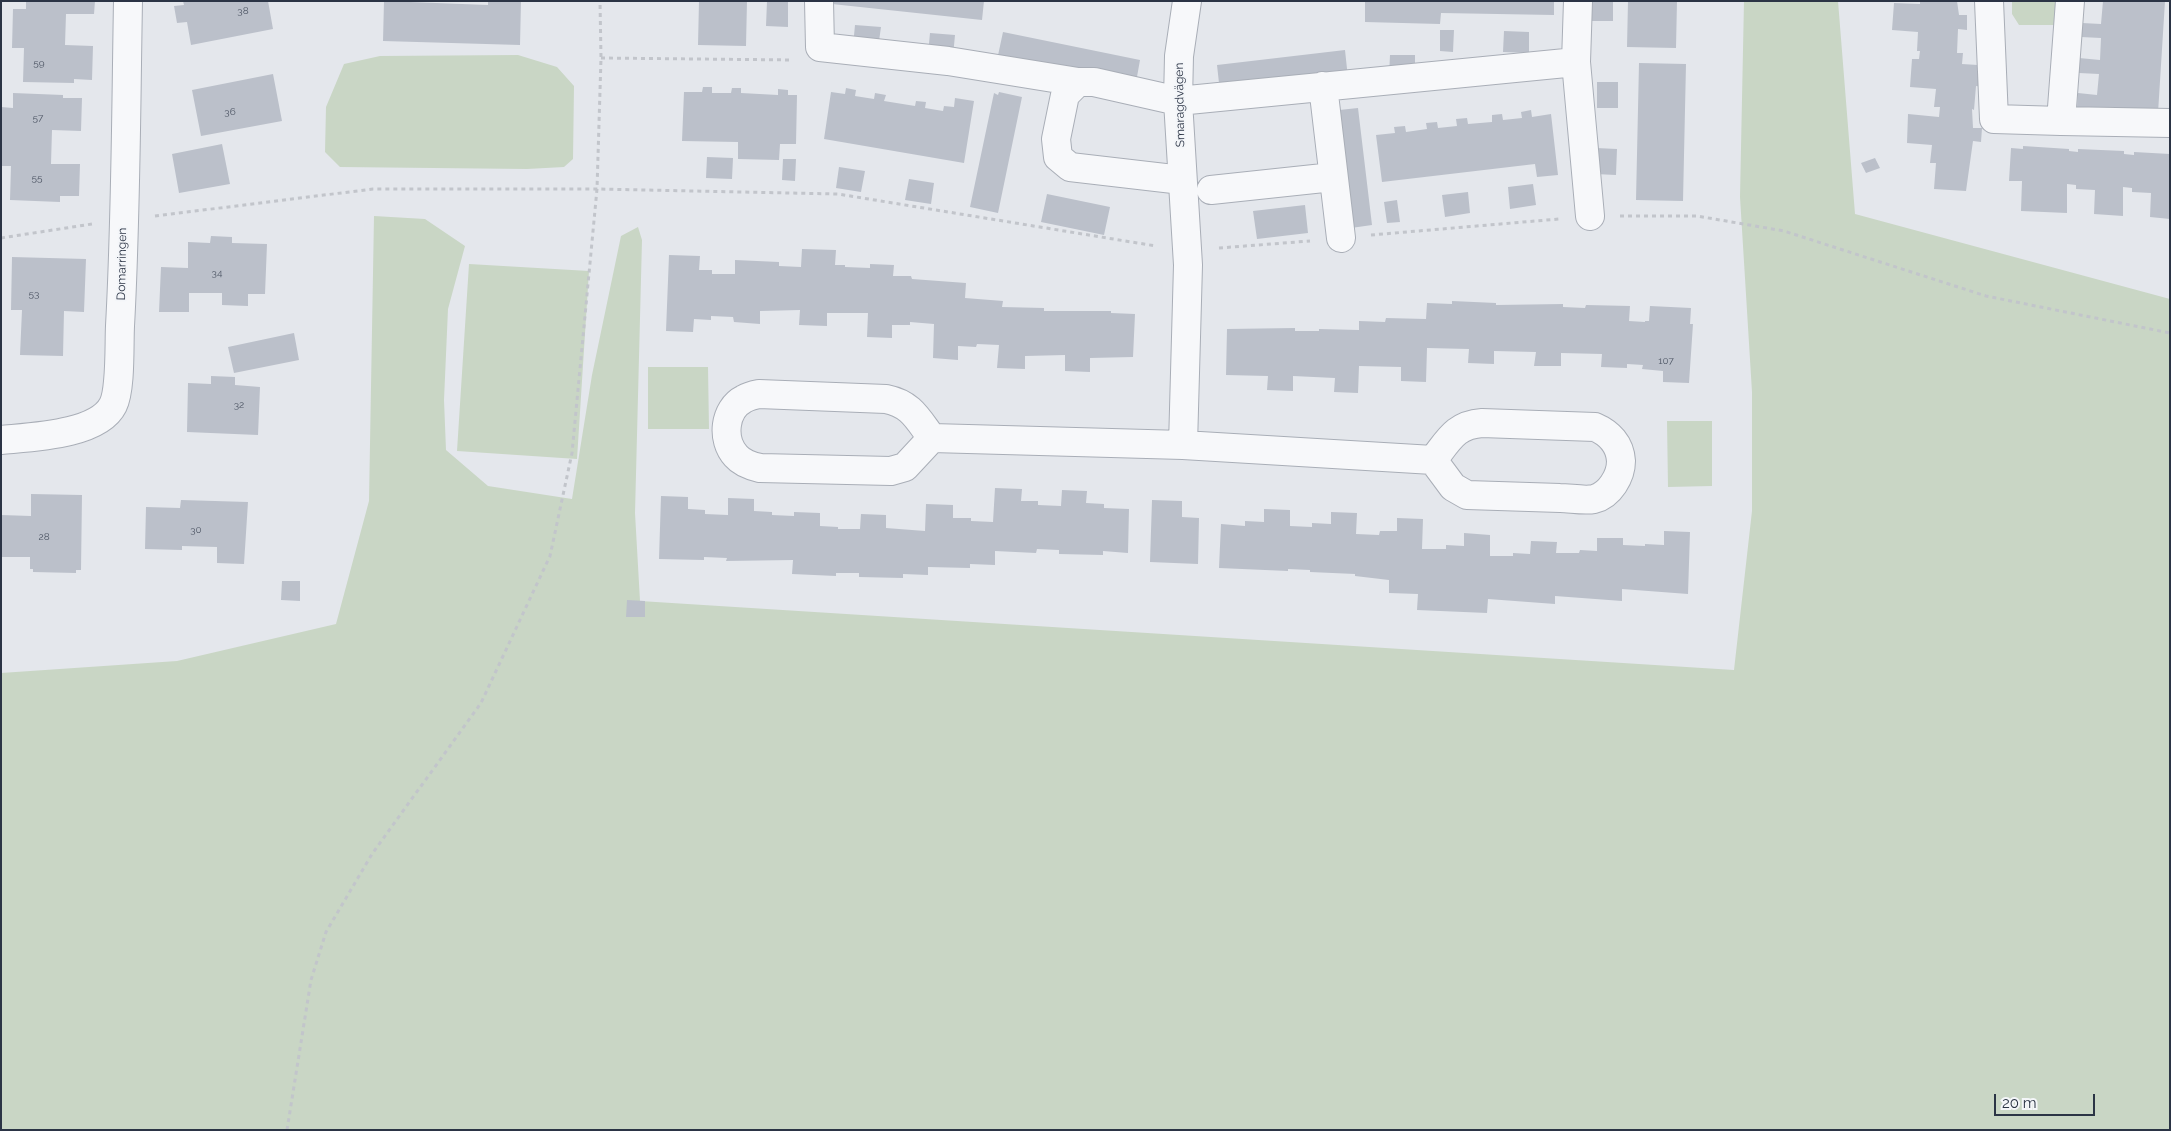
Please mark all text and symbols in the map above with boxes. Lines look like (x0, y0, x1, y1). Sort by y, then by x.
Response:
house number: 38 (237, 5, 249, 17)
house number: 59 (33, 57, 45, 69)
street label: Smaragdvägen (1172, 63, 1188, 147)
house number: 36 (224, 106, 236, 118)
house number: 57 (33, 112, 43, 124)
house number: 55 (32, 172, 42, 184)
street label: Domarringen (114, 227, 130, 301)
house number: 34 (212, 267, 222, 279)
house number: 53 (29, 288, 39, 300)
house number: 107 (1658, 355, 1674, 367)
house number: 32 (234, 399, 244, 411)
house number: 30 (190, 524, 202, 536)
house number: 28 (38, 531, 50, 543)
scale bar (1996, 1084, 2097, 1116)
text: 20 m (2002, 1094, 2037, 1112)

